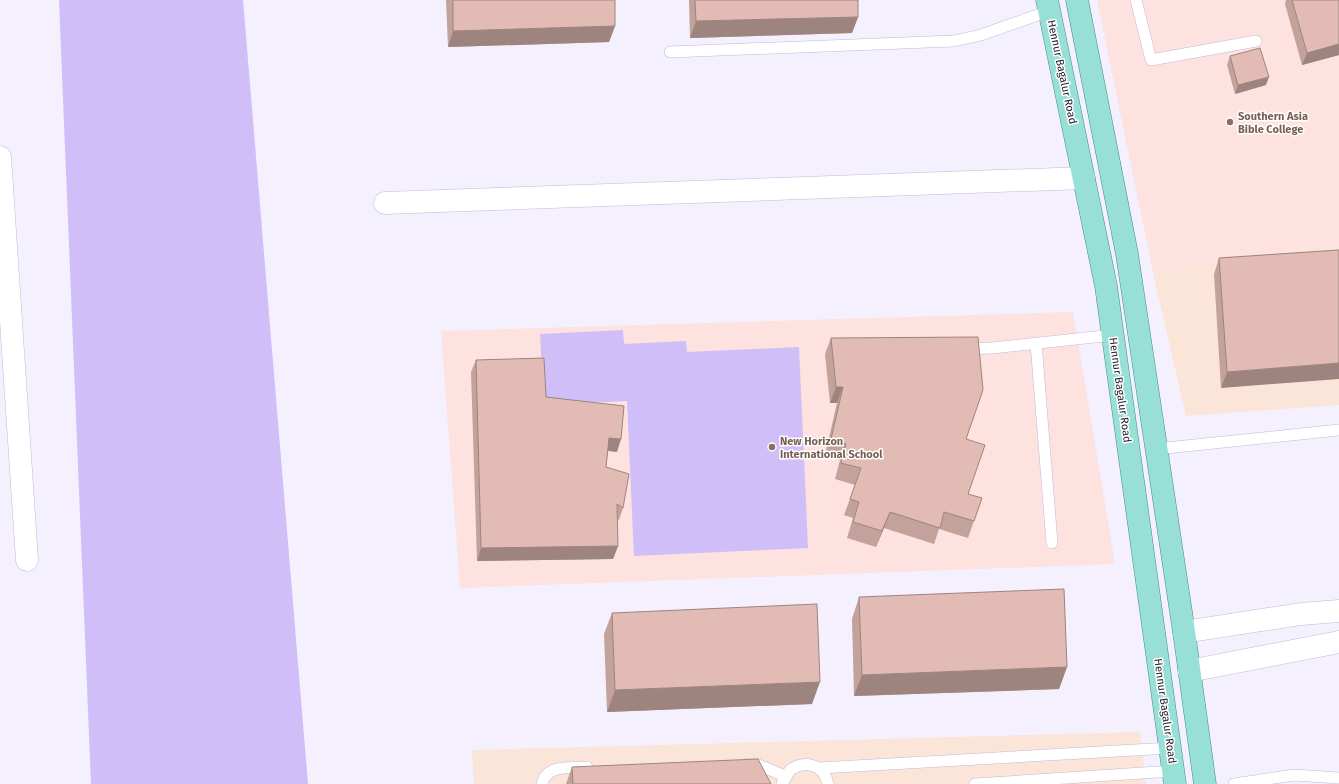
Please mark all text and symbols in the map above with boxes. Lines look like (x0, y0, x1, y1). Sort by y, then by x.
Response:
street label: Hennur Bagalur Road (1045, 19, 1079, 125)
place label: Southern Asia Bible College (1238, 110, 1308, 136)
marker: Southern Asia Bible College (1225, 117, 1235, 127)
street label: Hennur Bagalur Road (1106, 337, 1134, 443)
place label: New Horizon International School (780, 435, 883, 461)
marker: New Horizon International School (767, 442, 777, 452)
street label: Hennur Bagalur Road (1151, 658, 1179, 764)

